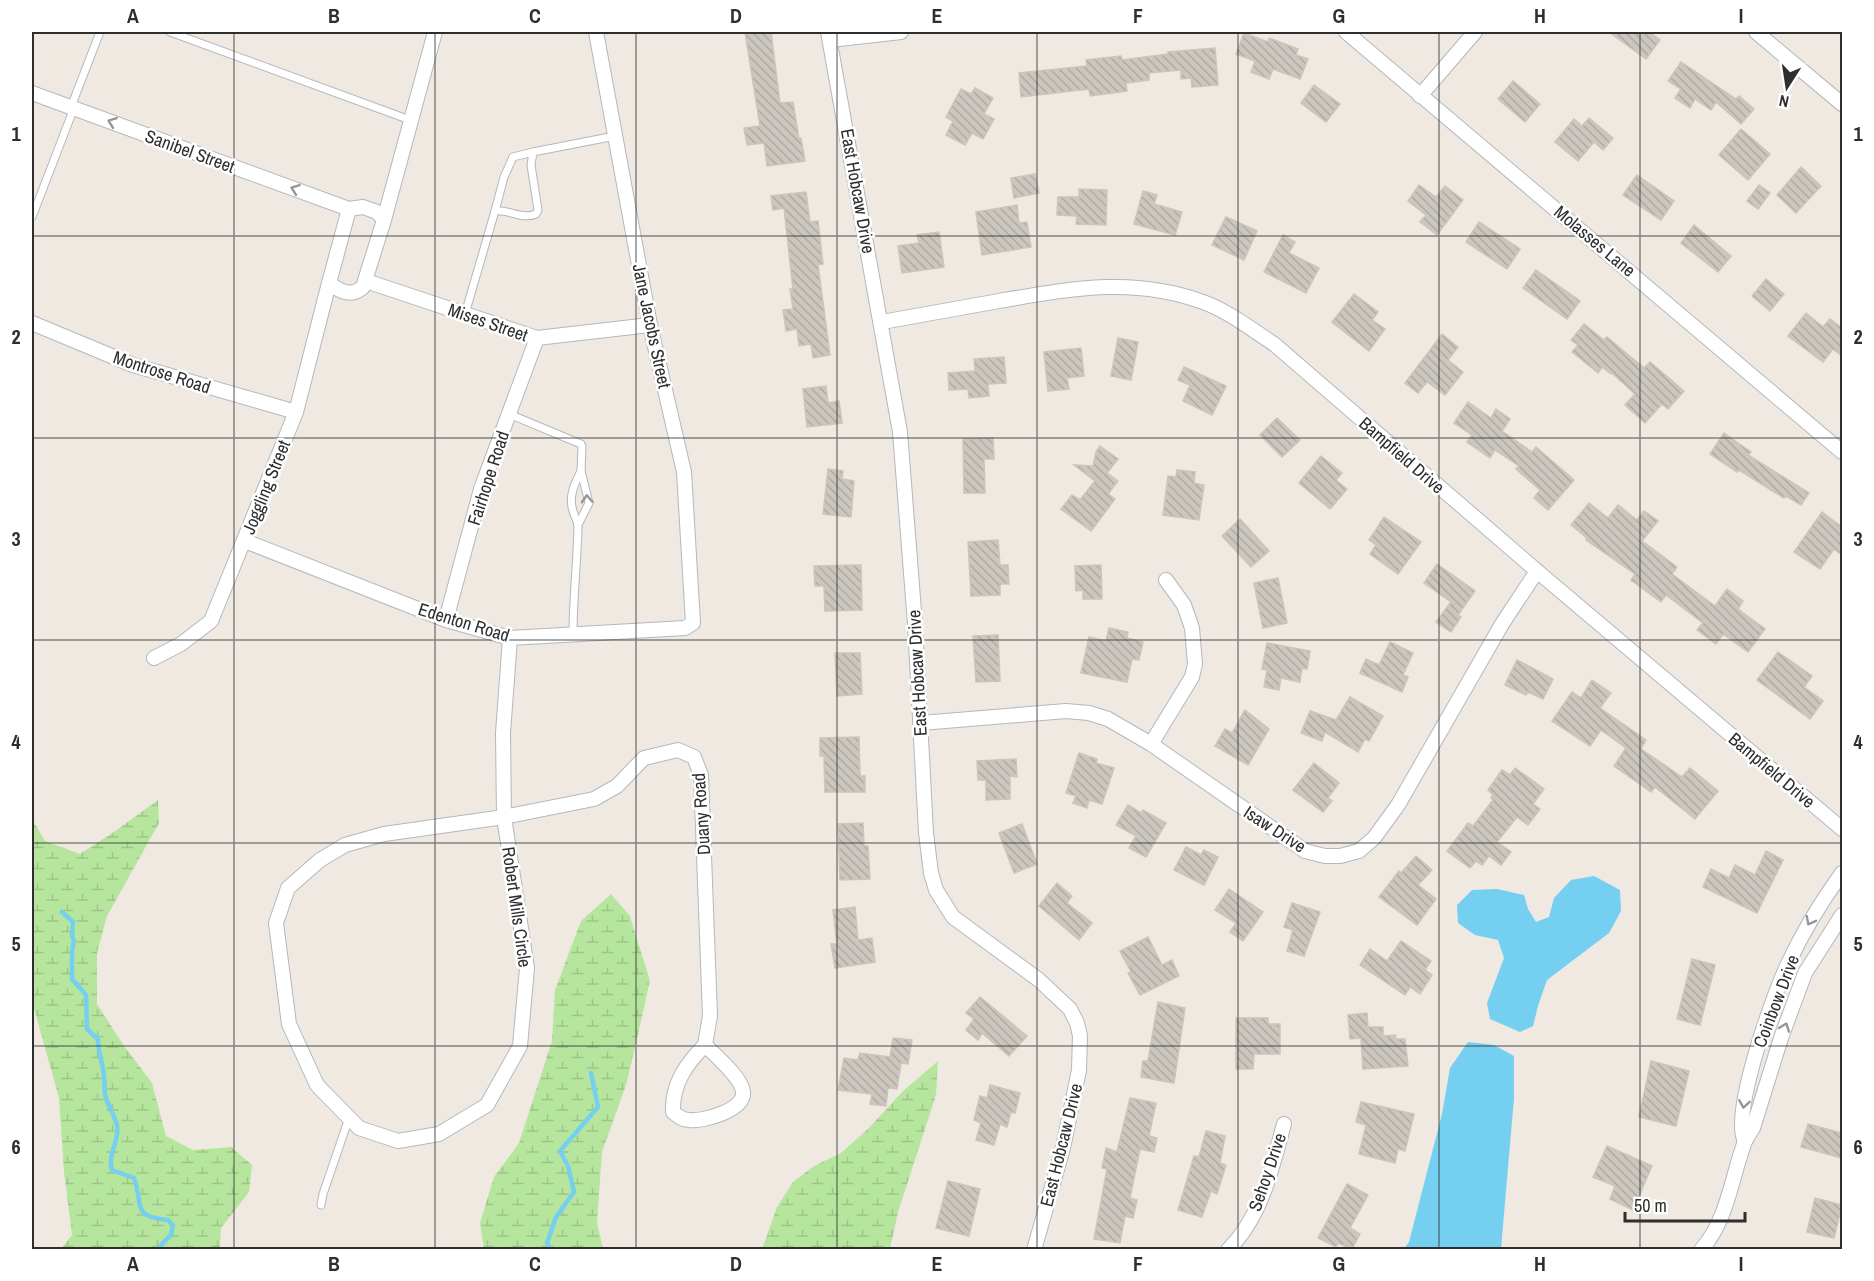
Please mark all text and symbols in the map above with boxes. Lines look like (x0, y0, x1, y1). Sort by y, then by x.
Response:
text: A (127, 2, 139, 29)
text: B (328, 2, 340, 29)
text: C (529, 2, 541, 29)
text: D (730, 2, 742, 29)
text: E (932, 2, 943, 29)
text: F (1133, 2, 1143, 29)
text: G (1333, 2, 1345, 29)
text: H (1534, 2, 1546, 29)
text: I (1739, 2, 1743, 29)
north arrow (1757, 57, 1817, 117)
text: N (1777, 90, 1791, 113)
one-way arrow (107, 117, 118, 129)
text: 1 (11, 120, 21, 147)
text: 1 (1853, 120, 1863, 147)
street label: Sanibel Street (142, 123, 238, 179)
street label: East Hobcaw Drive (835, 127, 881, 255)
one-way arrow (290, 184, 300, 197)
street label: Molasses Lane (1549, 200, 1641, 282)
street label: Jane Jacobs Street (627, 262, 677, 390)
street label: Mises Street (445, 297, 531, 347)
text: 2 (11, 323, 21, 350)
text: 2 (1853, 323, 1863, 350)
street label: Montrose Road (110, 345, 214, 399)
street label: Bampfield Drive (1354, 411, 1450, 499)
street label: Fairhope Road (461, 428, 515, 528)
street label: Joggling Street (236, 436, 296, 538)
one-way arrow (580, 494, 593, 503)
text: 3 (11, 525, 21, 552)
text: 3 (1853, 525, 1863, 552)
street label: Edenton Road (415, 596, 513, 648)
street label: East Hobcaw Drive (901, 609, 933, 737)
street label: Bampfield Drive (1723, 726, 1821, 814)
text: 4 (11, 728, 21, 755)
text: 4 (1853, 728, 1863, 755)
street label: Duany Road (686, 772, 716, 856)
street label: Isaw Drive (1239, 800, 1311, 858)
street label: Robert Mills Circle (496, 845, 538, 969)
one-way arrow (1806, 915, 1817, 925)
text: 5 (11, 930, 21, 957)
text: 5 (1853, 930, 1863, 957)
street label: Coinbow Drive (1747, 951, 1805, 1051)
one-way arrow (1778, 1022, 1790, 1033)
street label: East Hobcaw Drive (1034, 1081, 1088, 1209)
one-way arrow (1739, 1099, 1751, 1108)
street label: Sehoy Drive (1242, 1130, 1292, 1214)
text: 6 (11, 1133, 21, 1160)
text: 6 (1853, 1133, 1863, 1160)
scale bar (1625, 1185, 1745, 1223)
text: 50 m (1634, 1193, 1667, 1218)
text: A (127, 1250, 139, 1277)
text: B (328, 1250, 340, 1277)
text: C (529, 1250, 541, 1277)
text: D (730, 1250, 742, 1277)
text: E (932, 1250, 943, 1277)
text: F (1133, 1250, 1143, 1277)
text: G (1333, 1250, 1345, 1277)
text: H (1534, 1250, 1546, 1277)
text: I (1739, 1250, 1743, 1277)

